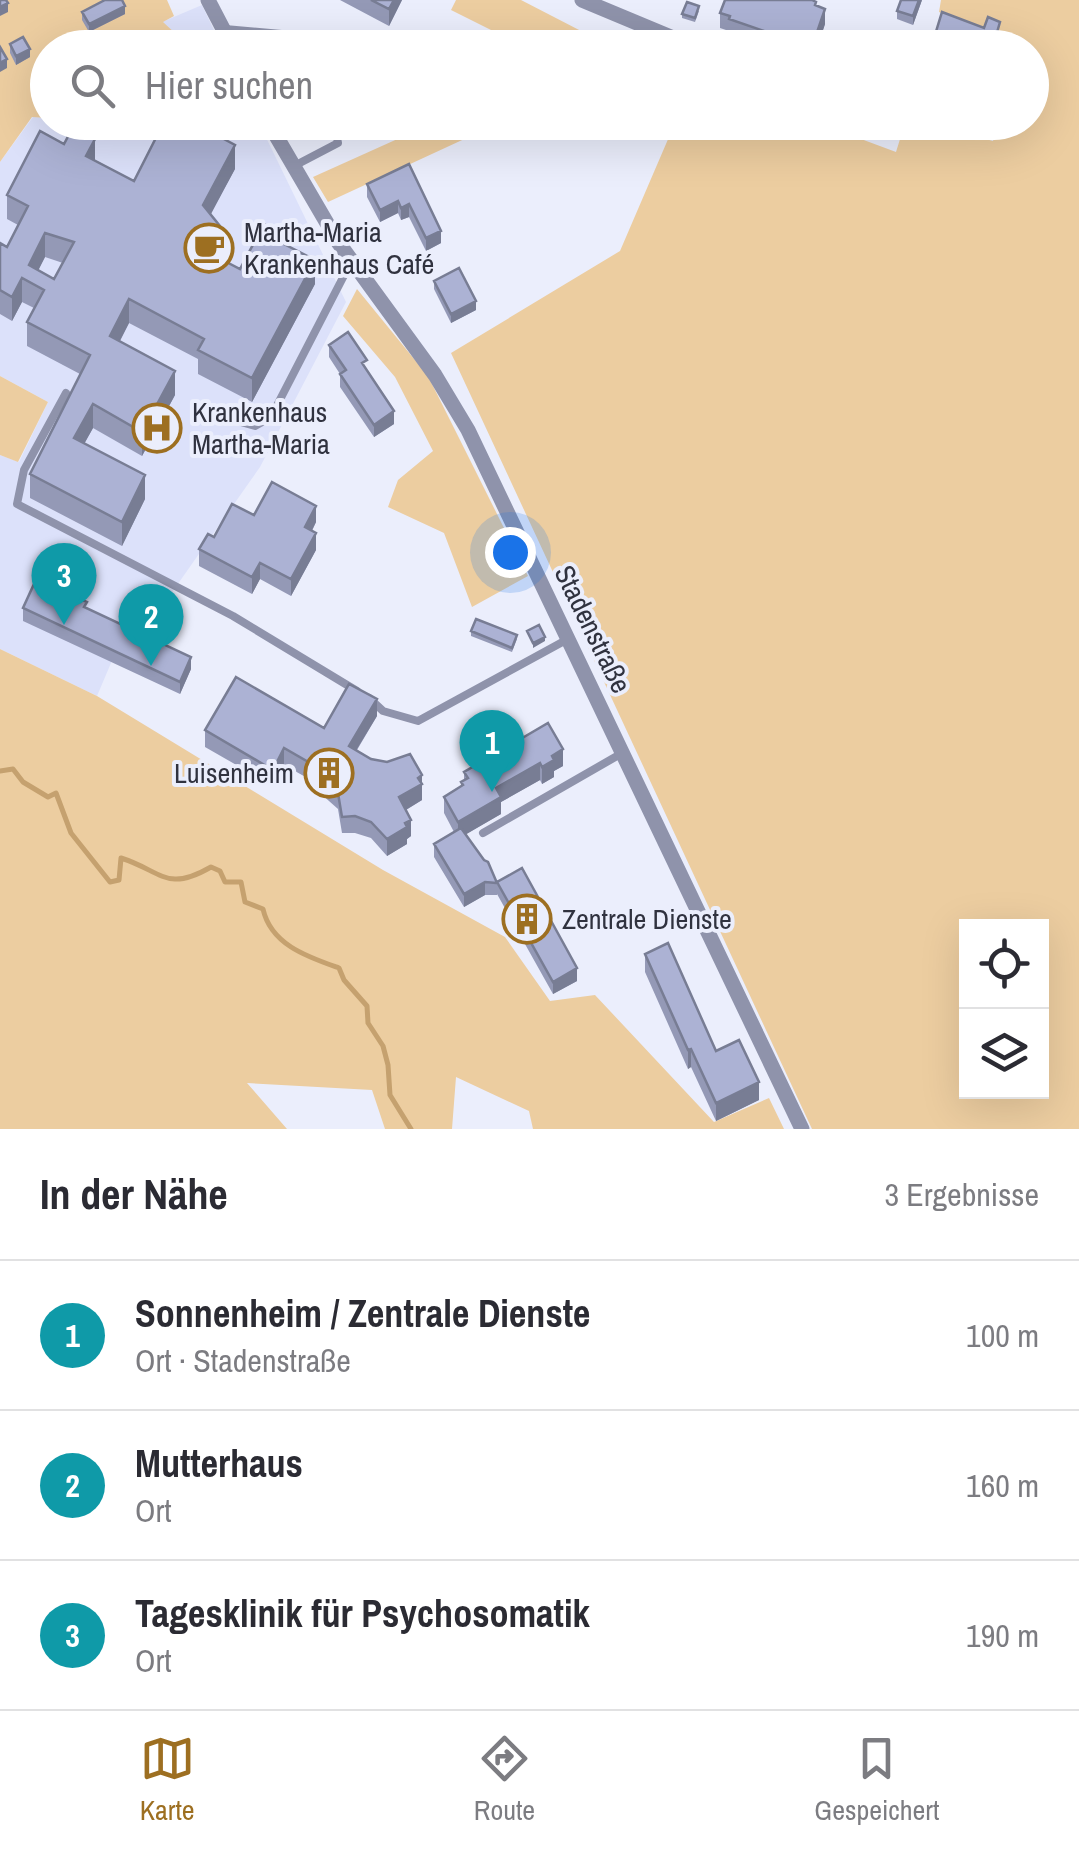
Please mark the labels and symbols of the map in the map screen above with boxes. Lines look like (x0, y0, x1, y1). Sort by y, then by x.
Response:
place label: Martha-Maria Krankenhaus Café (244, 213, 434, 283)
cafe icon: Martha-Maria Krankenhaus Café (183, 222, 235, 274)
place label: Krankenhaus Martha-Maria (192, 393, 330, 463)
hospital icon: Krankenhaus Martha-Maria (131, 402, 183, 454)
your location (485, 527, 536, 578)
pin: 3 (32, 542, 96, 625)
street label: Stadenstraße (546, 559, 640, 699)
pin: 2 (118, 584, 184, 666)
pin: 1 (460, 710, 524, 792)
building icon: Luisenheim (303, 747, 355, 799)
place label: Luisenheim (174, 754, 294, 792)
building icon: Zentrale Dienste (501, 893, 553, 945)
place label: Zentrale Dienste (562, 900, 732, 938)

